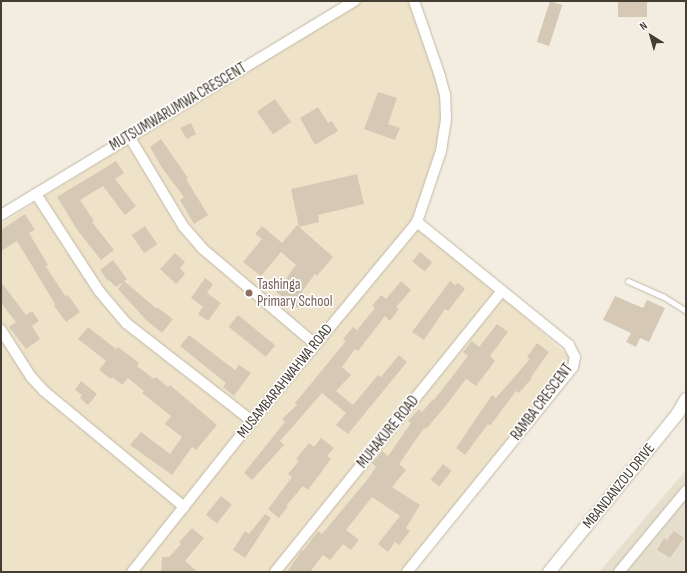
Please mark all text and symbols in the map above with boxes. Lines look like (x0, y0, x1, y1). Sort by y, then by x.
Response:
north arrow (631, 16, 671, 56)
text: N (637, 19, 650, 33)
street label: MUTSUMWARUMWA CRESCENT (106, 59, 250, 155)
place label: Tashinga Primary School (257, 275, 333, 310)
marker: Tashinga Primary School (244, 288, 254, 298)
street label: MUSAMBARAHWAHWA ROAD (233, 320, 337, 442)
street label: RAMBA CRESCENT (507, 360, 577, 444)
street label: MUHAKURE ROAD (353, 392, 423, 472)
street label: MBANDANZOU DRIVE (579, 440, 659, 532)

